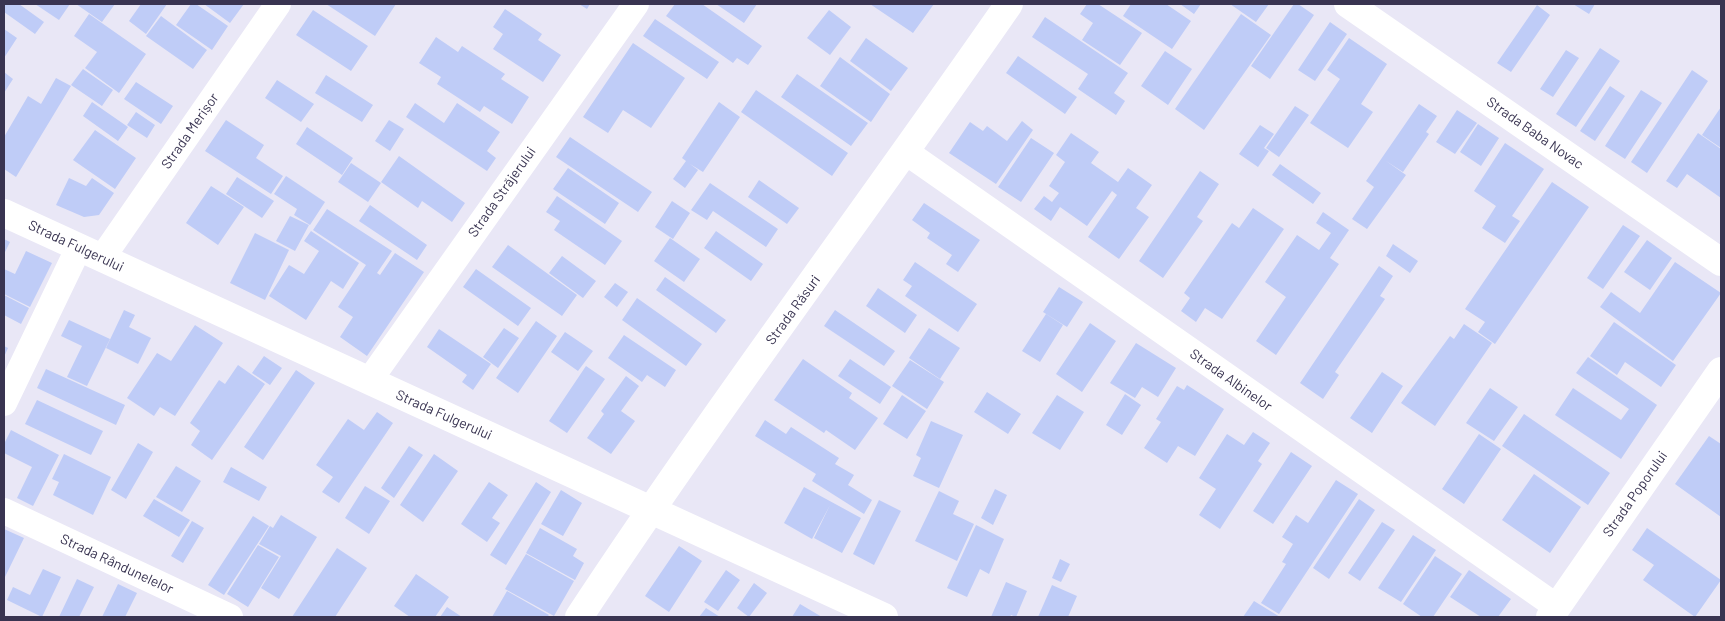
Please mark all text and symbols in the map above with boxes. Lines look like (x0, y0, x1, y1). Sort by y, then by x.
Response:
street label: Strada Merișor (158, 90, 222, 172)
street label: Strada Baba Novac (1483, 93, 1587, 173)
street label: Strada Străjerului (465, 144, 539, 240)
street label: Strada Fulgerului (26, 217, 126, 275)
street label: Strada Răsuri (762, 272, 824, 348)
street label: Strada Albinelor (1186, 345, 1276, 415)
street label: Strada Fulgerului (393, 386, 495, 444)
street label: Strada Poporului (1599, 448, 1671, 540)
street label: Strada Rândunelelor (58, 530, 176, 598)

